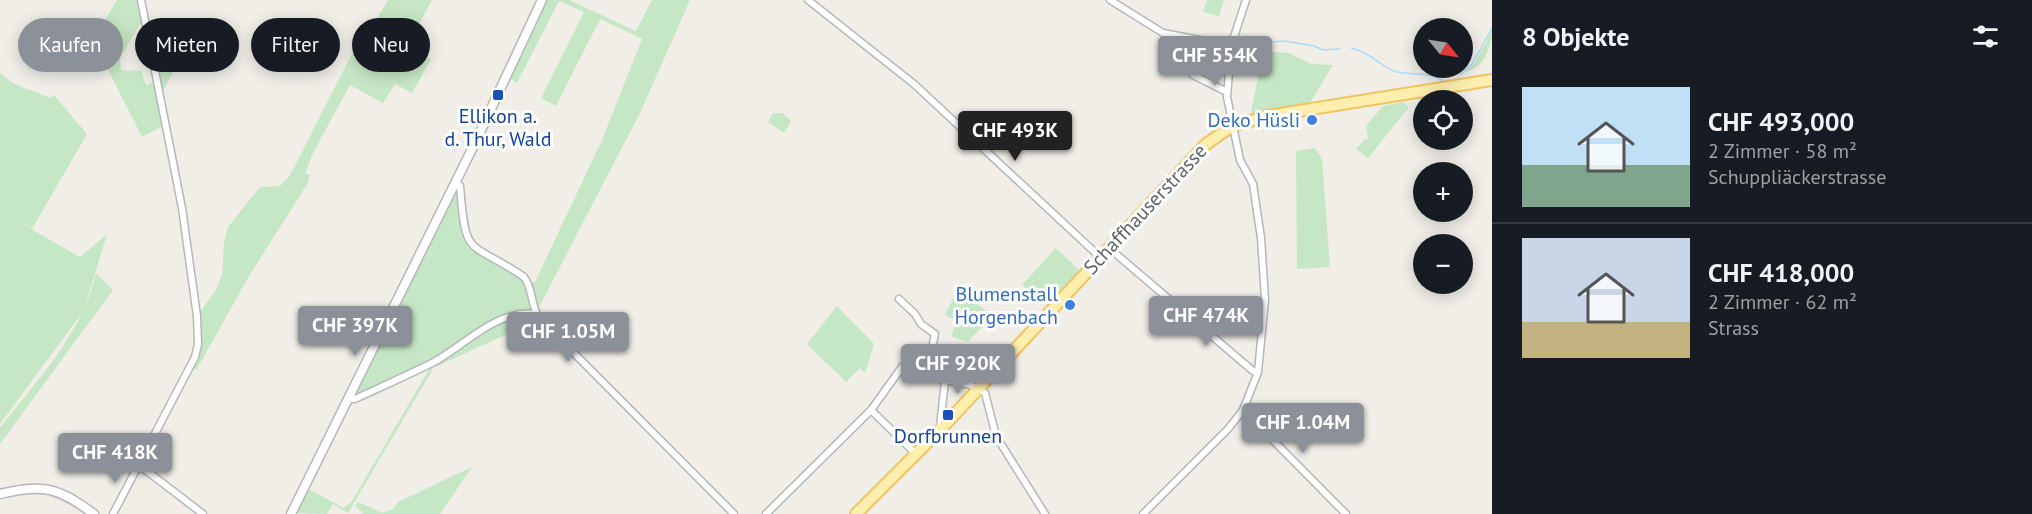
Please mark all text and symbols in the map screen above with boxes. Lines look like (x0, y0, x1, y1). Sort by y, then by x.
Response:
chip: Kaufen (18, 18, 123, 72)
chip: Mieten (135, 18, 239, 72)
chip: Filter (251, 18, 340, 72)
chip: Neu (352, 18, 430, 72)
north arrow (1413, 18, 1473, 78)
map controls (1413, 18, 1473, 294)
text: 8 Objekte (1522, 20, 1629, 53)
icon: filters (1969, 20, 2002, 53)
pin: CHF 554K (1153, 36, 1277, 87)
text: CHF 554K (1172, 42, 1258, 68)
marker: Ellikon a. d. Thur, Wald (491, 88, 505, 102)
button: locate (1413, 90, 1473, 150)
place label: Ellikon a. d. Thur, Wald (445, 103, 551, 152)
text: CHF 493,000 (1708, 105, 1854, 138)
place label: Deko Hüsli (1208, 107, 1300, 133)
pin: CHF 493K (953, 111, 1077, 162)
icon: home (1570, 111, 1642, 183)
marker: Deko Hüsli (1305, 113, 1319, 127)
text: CHF 493K (972, 117, 1058, 143)
street label: Schaffhauserstrasse (1078, 138, 1212, 280)
text: 2 Zimmer · 58 m² (1708, 138, 1857, 164)
button: + (1413, 162, 1473, 222)
text: Schuppliäckerstrasse (1708, 164, 1886, 190)
button: − (1413, 234, 1473, 294)
text: CHF 418,000 (1708, 256, 1854, 289)
icon: home (1570, 262, 1642, 334)
place label: Blumenstall Horgenbach (955, 281, 1058, 330)
text: 2 Zimmer · 62 m² (1708, 289, 1857, 315)
pin: CHF 474K (1144, 296, 1268, 347)
marker: Blumenstall Horgenbach (1063, 298, 1077, 312)
text: CHF 474K (1163, 302, 1249, 328)
pin: CHF 397K (293, 306, 417, 357)
text: CHF 397K (312, 312, 398, 338)
pin: CHF 1.05M (499, 312, 637, 363)
text: Strass (1708, 315, 1759, 341)
text: CHF 1.05M (521, 318, 615, 344)
pin: CHF 920K (896, 344, 1020, 395)
text: CHF 920K (915, 350, 1001, 376)
pin: CHF 1.04M (1234, 403, 1372, 454)
marker: Dorfbrunnen (941, 408, 955, 422)
text: CHF 1.04M (1256, 409, 1350, 435)
place label: Dorfbrunnen (894, 423, 1002, 449)
pin: CHF 418K (53, 433, 177, 484)
text: CHF 418K (72, 439, 158, 465)

